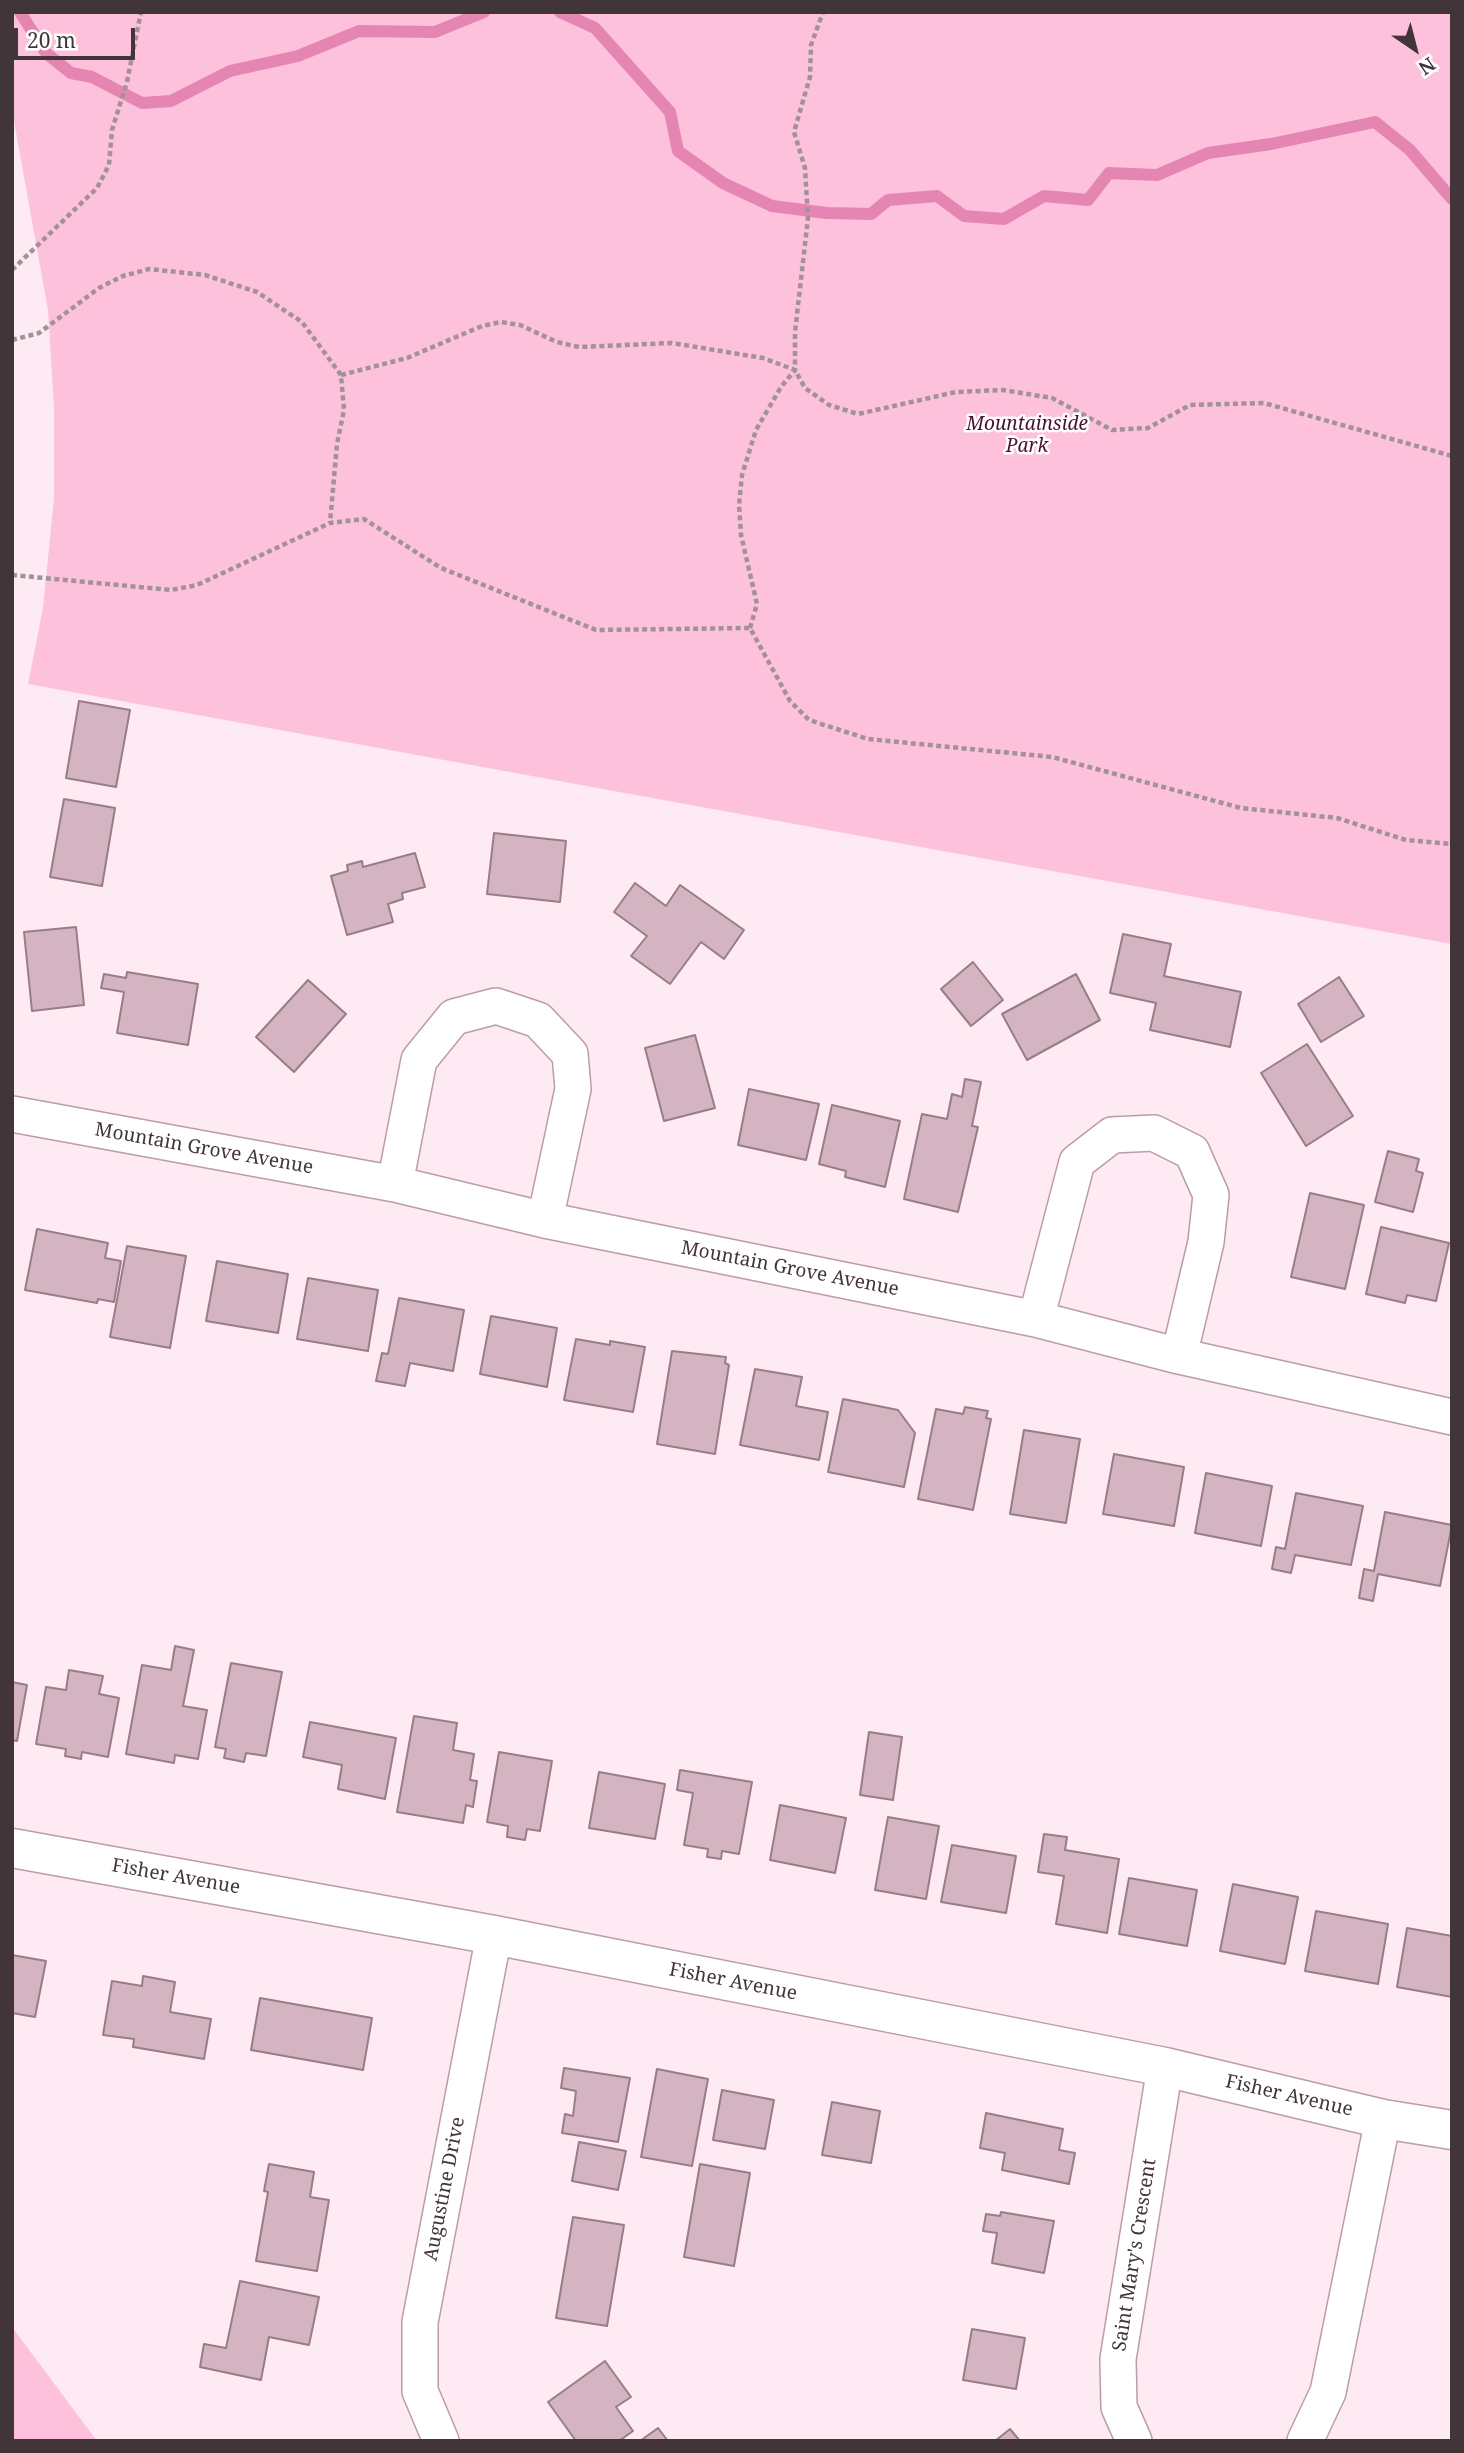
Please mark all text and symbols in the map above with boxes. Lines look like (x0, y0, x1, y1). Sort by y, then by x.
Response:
scale bar (18, 14, 138, 58)
north arrow (1380, 14, 1450, 84)
text: 20 m (27, 26, 76, 54)
text: N (1413, 51, 1441, 81)
park label: Mountainside Park (966, 414, 1088, 458)
street label: Mountain Grove Avenue (93, 1119, 315, 1179)
street label: Mountain Grove Avenue (679, 1237, 901, 1301)
street label: Fisher Avenue (110, 1854, 242, 1900)
street label: Fisher Avenue (667, 1958, 799, 2006)
street label: Fisher Avenue (1223, 2070, 1355, 2122)
street label: Augustine Drive (420, 2115, 470, 2263)
street label: Saint Mary's Crescent (1109, 2157, 1161, 2353)

